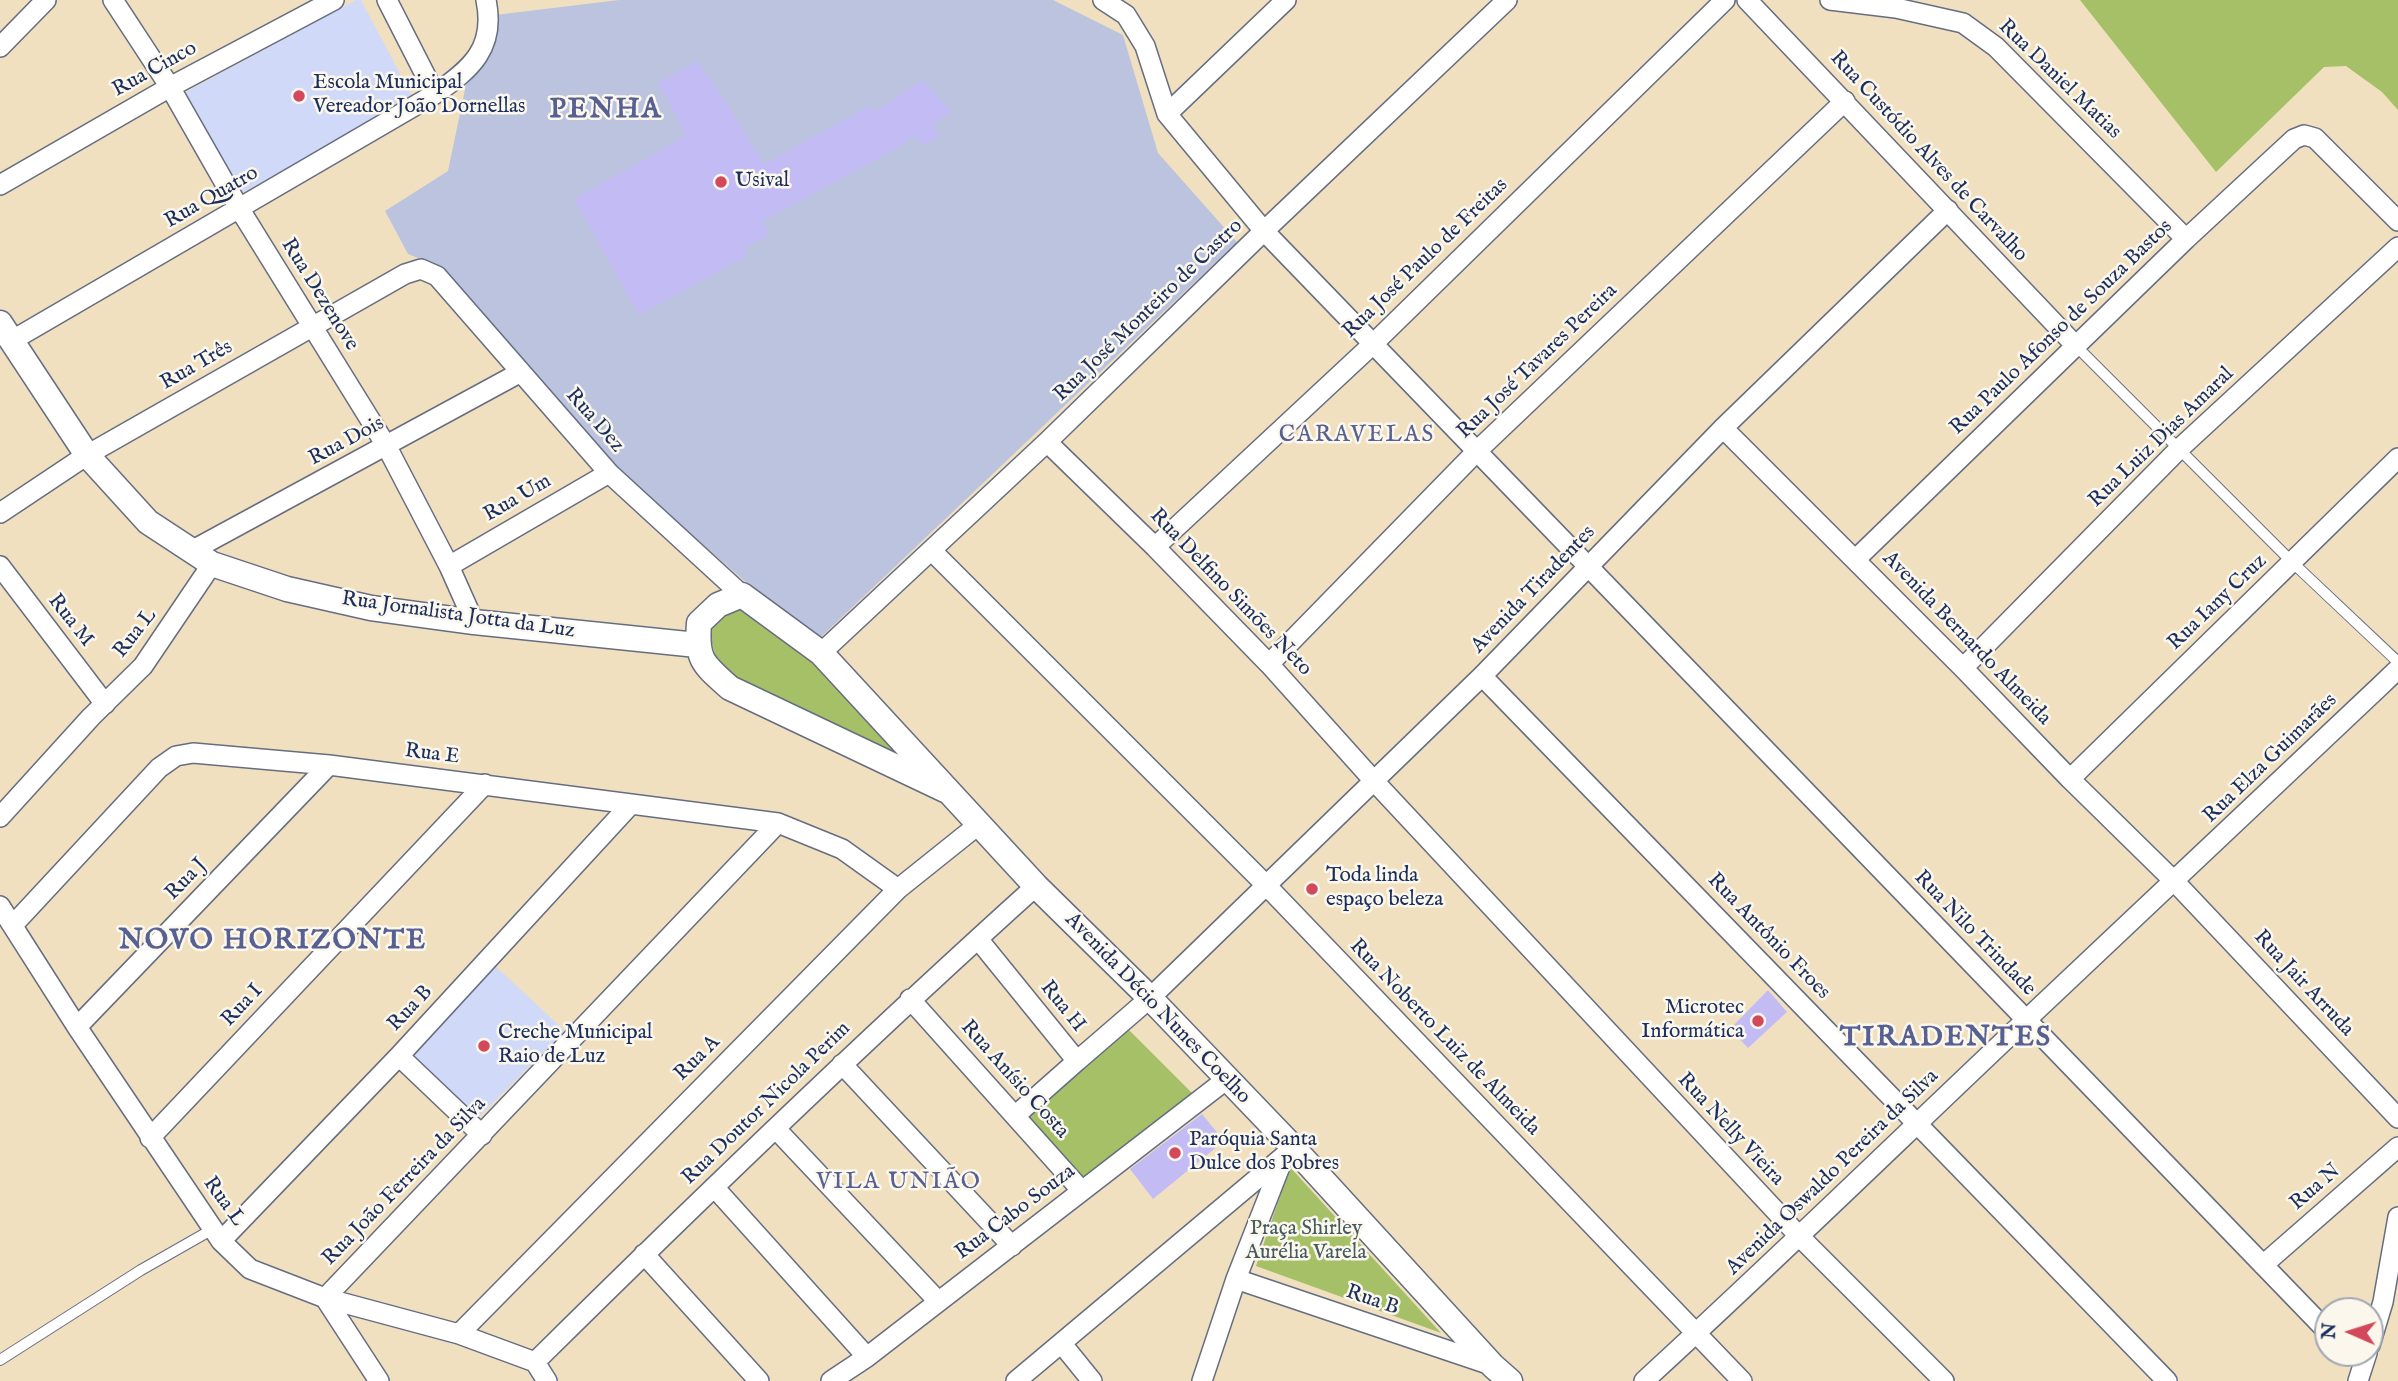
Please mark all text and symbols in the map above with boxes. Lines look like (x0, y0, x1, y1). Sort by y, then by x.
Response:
street label: Rua Daniel Matias (1992, 15, 2126, 145)
street label: Rua Cinco (108, 37, 202, 103)
street label: Rua Custódio Alves de Carvalho (1824, 46, 2032, 268)
place label: Escola Municipal Vereador João Dornellas (313, 71, 525, 121)
marker: Escola Municipal Vereador João Dornellas (291, 88, 307, 104)
district label: PENHA (550, 94, 662, 128)
street label: Rua Quatro (161, 161, 263, 235)
place label: Usival (735, 169, 789, 195)
marker: Usival (713, 174, 729, 190)
street label: Rua José Paulo de Freitas (1338, 174, 1514, 344)
street label: Rua José Monteiro de Castro (1049, 214, 1249, 408)
street label: Rua Paulo Afonso de Souza Bastos (1946, 215, 2178, 441)
street label: Rua Dezenove (275, 234, 363, 356)
street label: Rua José Tavares Pereira (1453, 279, 1623, 445)
street label: Rua Três (157, 335, 237, 397)
street label: Rua Luiz Dias Amaral (2084, 362, 2240, 514)
street label: Rua Dez (559, 384, 629, 458)
street label: Rua Dois (305, 412, 389, 472)
district label: CARAVELAS (1280, 422, 1434, 450)
street label: Rua Um (480, 470, 556, 528)
street label: Rua Delfino Simões Neto (1143, 504, 1317, 682)
street label: Avenida Tiradentes (1467, 521, 1601, 659)
street label: Avenida Bernardo Almeida (1876, 547, 2056, 731)
street label: Rua Iany Cruz (2163, 550, 2273, 656)
street label: Rua Jornalista Jotta da Luz (340, 587, 576, 645)
street label: Rua M (42, 590, 98, 652)
street label: Rua L (109, 604, 163, 664)
street label: Rua Elza Guimarães (2199, 689, 2343, 829)
street label: Rua E (403, 739, 461, 771)
street label: Rua J (161, 854, 213, 906)
place label: Toda linda espaço beleza (1326, 864, 1443, 914)
street label: Rua Nilo Trindade (1908, 866, 2040, 1002)
street label: Rua Antônio Froes (1701, 869, 1835, 1005)
marker: Toda linda espaço beleza (1304, 881, 1320, 897)
street label: Avenida Décio Nunes Coelho (1059, 908, 1255, 1110)
district label: NOVO HORIZONTE (121, 925, 425, 959)
street label: Rua Jair Arruda (2247, 926, 2359, 1042)
street label: Rua Noberto Luiz de Almeida (1343, 934, 1545, 1142)
street label: Rua H (1034, 976, 1090, 1038)
street label: Rua I (217, 979, 269, 1033)
street label: Rua B (383, 981, 439, 1037)
place label: Microtec Informática (1641, 996, 1744, 1046)
marker: Microtec Informática (1750, 1013, 1766, 1029)
street label: Rua Anísio Costa (954, 1016, 1074, 1144)
street label: Rua Doutor Nicola Perim (678, 1017, 856, 1191)
place label: Creche Municipal Raio de Luz (498, 1021, 653, 1071)
district label: TIRADENTES (1841, 1022, 2051, 1056)
street label: Rua A (670, 1031, 726, 1087)
marker: Creche Municipal Raio de Luz (476, 1038, 492, 1054)
street label: Avenida Oswaldo Pereira da Silva (1722, 1065, 1944, 1281)
street label: Rua Nelly Vieira (1671, 1068, 1789, 1192)
street label: Rua João Ferreira da Silva (318, 1092, 492, 1272)
place label: Paróquia Santa Dulce dos Pobres (1189, 1128, 1339, 1178)
marker: Paróquia Santa Dulce dos Pobres (1167, 1145, 1183, 1161)
street label: Rua N (2286, 1159, 2346, 1217)
street label: Rua Cabo Souza (951, 1160, 1081, 1266)
district label: VILA UNIÃO (818, 1169, 980, 1197)
street label: Rua L (197, 1172, 249, 1232)
park label: Praça Shirley Aurélia Varela (1245, 1217, 1367, 1267)
street label: Rua B (1342, 1280, 1402, 1322)
north arrow (2314, 1297, 2384, 1367)
text: N (2318, 1322, 2342, 1340)

